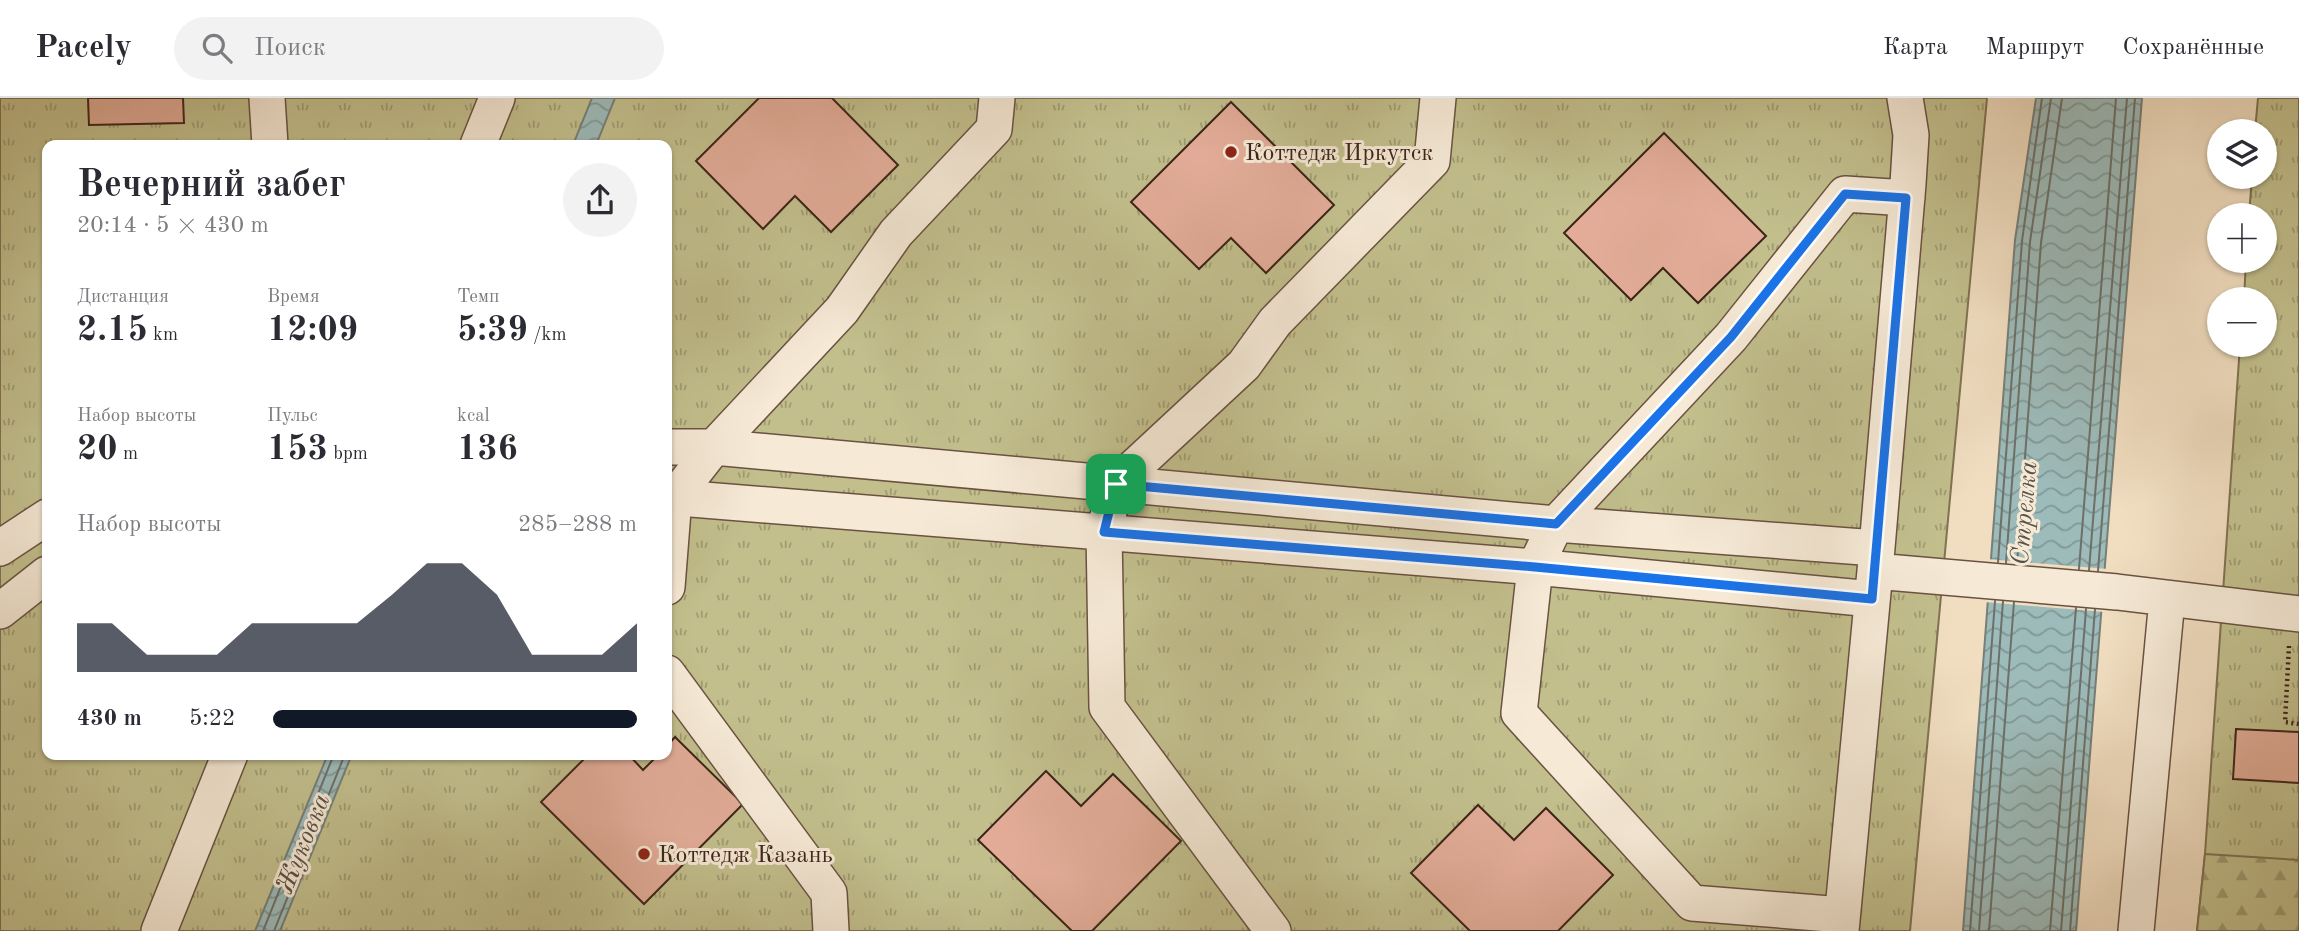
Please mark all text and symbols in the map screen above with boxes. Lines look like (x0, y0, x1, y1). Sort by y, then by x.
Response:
search box (174, 17, 664, 80)
icon: search (198, 29, 236, 67)
text: Pacely (35, 32, 132, 65)
text: Поиск (254, 35, 326, 61)
text: Карта (1883, 36, 1948, 60)
text: Маршрут (1986, 36, 2084, 60)
text: Сохранённые (2122, 36, 2264, 60)
map controls (2207, 119, 2277, 357)
button: layers (2207, 119, 2277, 189)
place label: Коттедж Иркутск (1245, 142, 1433, 166)
marker: Коттедж Иркутск (1223, 144, 1239, 160)
button: share (563, 163, 637, 237)
text: Вечерний забег (77, 167, 346, 205)
button: + (2207, 203, 2277, 273)
text: 20:14 · 5 × 430 m (77, 214, 269, 237)
button: − (2207, 287, 2277, 357)
text: Дистанция (77, 288, 169, 307)
text: Время (267, 288, 320, 307)
text: Темп (457, 288, 499, 307)
text: 2.15 (77, 313, 148, 348)
text: 12:09 (267, 313, 358, 348)
text: 5:39 (457, 313, 528, 348)
text: km (148, 326, 178, 345)
text: /km (528, 326, 567, 345)
text: Набор высоты (77, 407, 196, 426)
text: Пульс (267, 407, 318, 426)
text: kcal (457, 407, 490, 426)
text: 20 (77, 432, 118, 467)
text: 153 (267, 432, 328, 467)
text: 136 (457, 432, 518, 467)
text: m (118, 445, 138, 464)
text: bpm (328, 445, 368, 464)
pin (1086, 454, 1146, 514)
water label: Стрелка (2007, 460, 2043, 566)
icon: arrive (1097, 465, 1135, 503)
text: Набор высоты (77, 513, 221, 536)
text: 285–288 m (518, 513, 637, 536)
text: 430 m (77, 707, 142, 730)
text: 5:22 (189, 707, 235, 730)
water label: Жуковка (272, 790, 336, 897)
place label: Коттедж Казань (658, 844, 833, 868)
marker: Коттедж Казань (636, 846, 652, 862)

